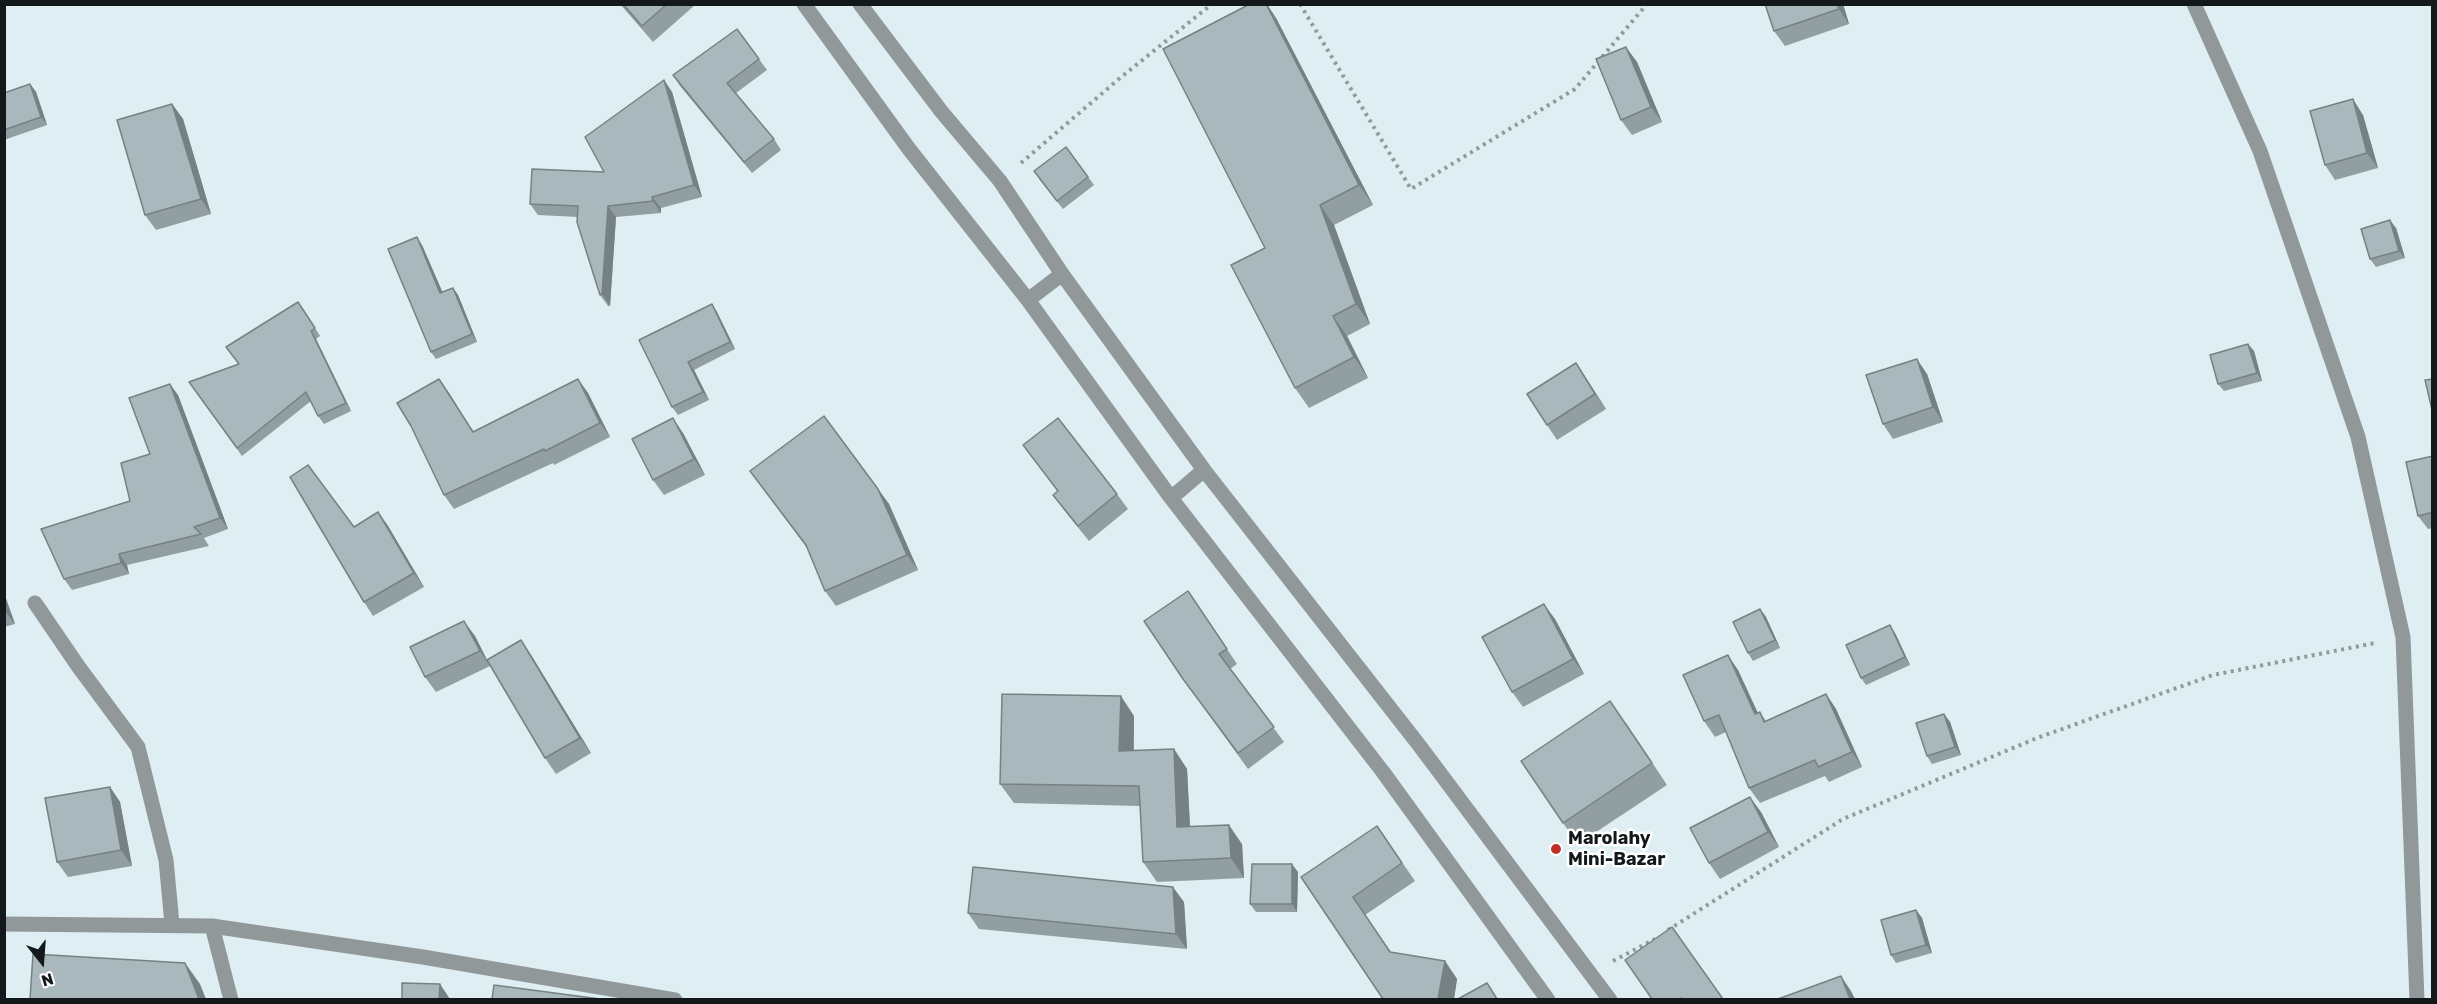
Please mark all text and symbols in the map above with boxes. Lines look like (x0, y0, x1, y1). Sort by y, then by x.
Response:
place label: Marolahy Mini-Bazar (1568, 828, 1665, 870)
marker: Marolahy Mini-Bazar (1549, 842, 1563, 856)
north arrow (12, 932, 72, 992)
text: N (39, 969, 56, 990)

